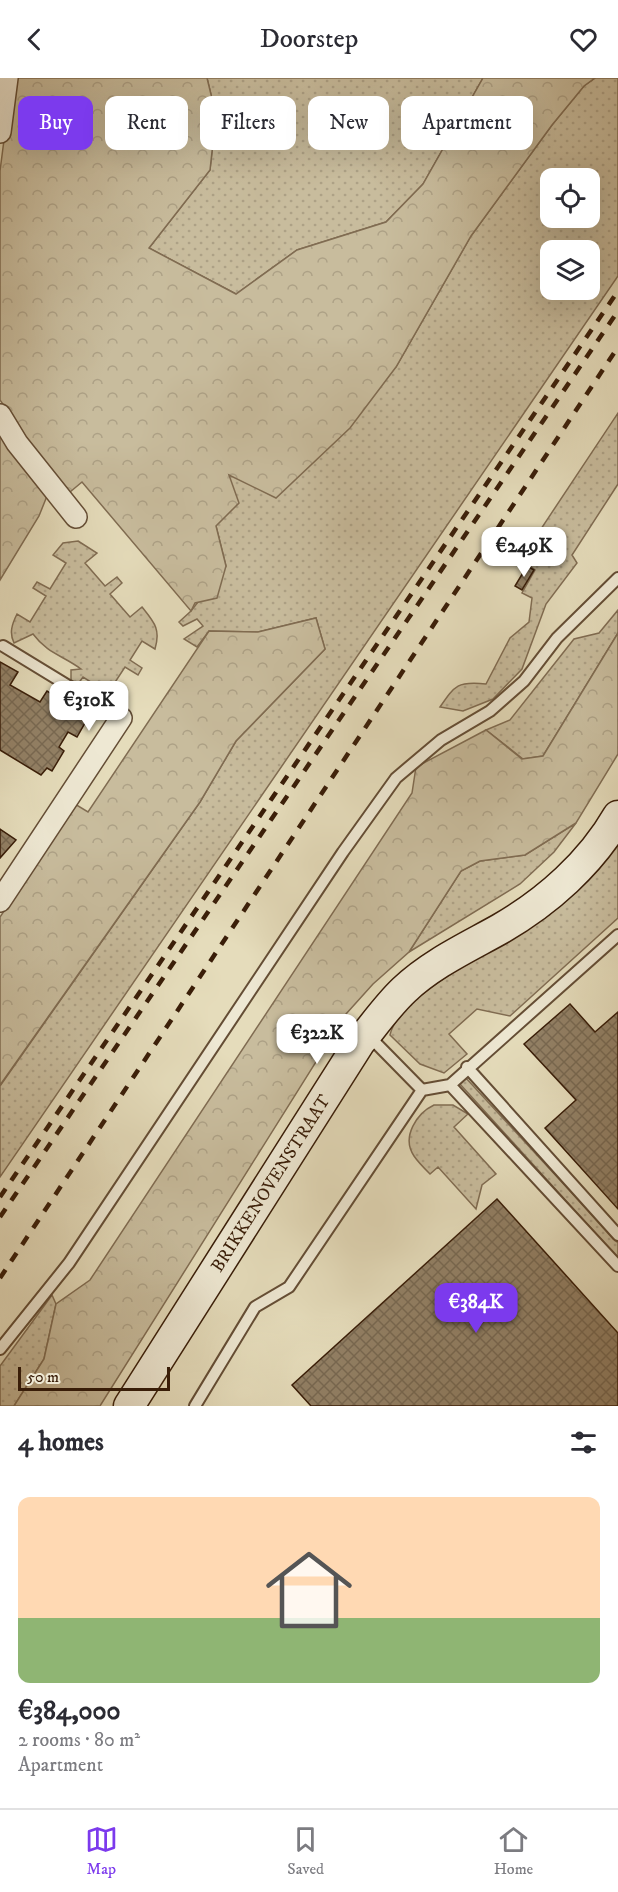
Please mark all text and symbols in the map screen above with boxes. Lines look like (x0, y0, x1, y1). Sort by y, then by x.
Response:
text: Doorstep (260, 22, 358, 56)
icon: back (18, 23, 51, 56)
icon: heart (567, 23, 600, 56)
chip: Buy (18, 96, 93, 150)
chip: Rent (105, 96, 188, 150)
chip: Filters (200, 96, 296, 150)
chip: New (308, 96, 389, 150)
chip: Apartment (401, 96, 533, 150)
map controls (540, 168, 600, 300)
button: locate (540, 168, 600, 228)
button: layers (540, 240, 600, 300)
pin: €249K (482, 527, 566, 578)
text: €249K (495, 534, 553, 559)
pin: €310K (47, 681, 131, 732)
text: €310K (63, 688, 115, 713)
pin: €322K (275, 1014, 359, 1065)
text: €322K (291, 1021, 343, 1046)
street label: BRIKKENOVENSTRAAT (207, 1091, 336, 1276)
pin: €384K (434, 1283, 518, 1334)
text: €384K (449, 1290, 503, 1315)
scale bar (18, 1364, 170, 1392)
text: 50 m (27, 1367, 59, 1387)
text: 4 homes (18, 1426, 104, 1459)
icon: filters (567, 1426, 600, 1459)
icon: home (255, 1536, 363, 1644)
text: €384,000 (18, 1695, 121, 1728)
text: 2 rooms · 80 m² (18, 1728, 140, 1753)
text: Apartment (18, 1753, 103, 1778)
tab: Map (85, 1823, 118, 1879)
tab: Saved (287, 1823, 324, 1879)
tab: Home (494, 1823, 533, 1879)

